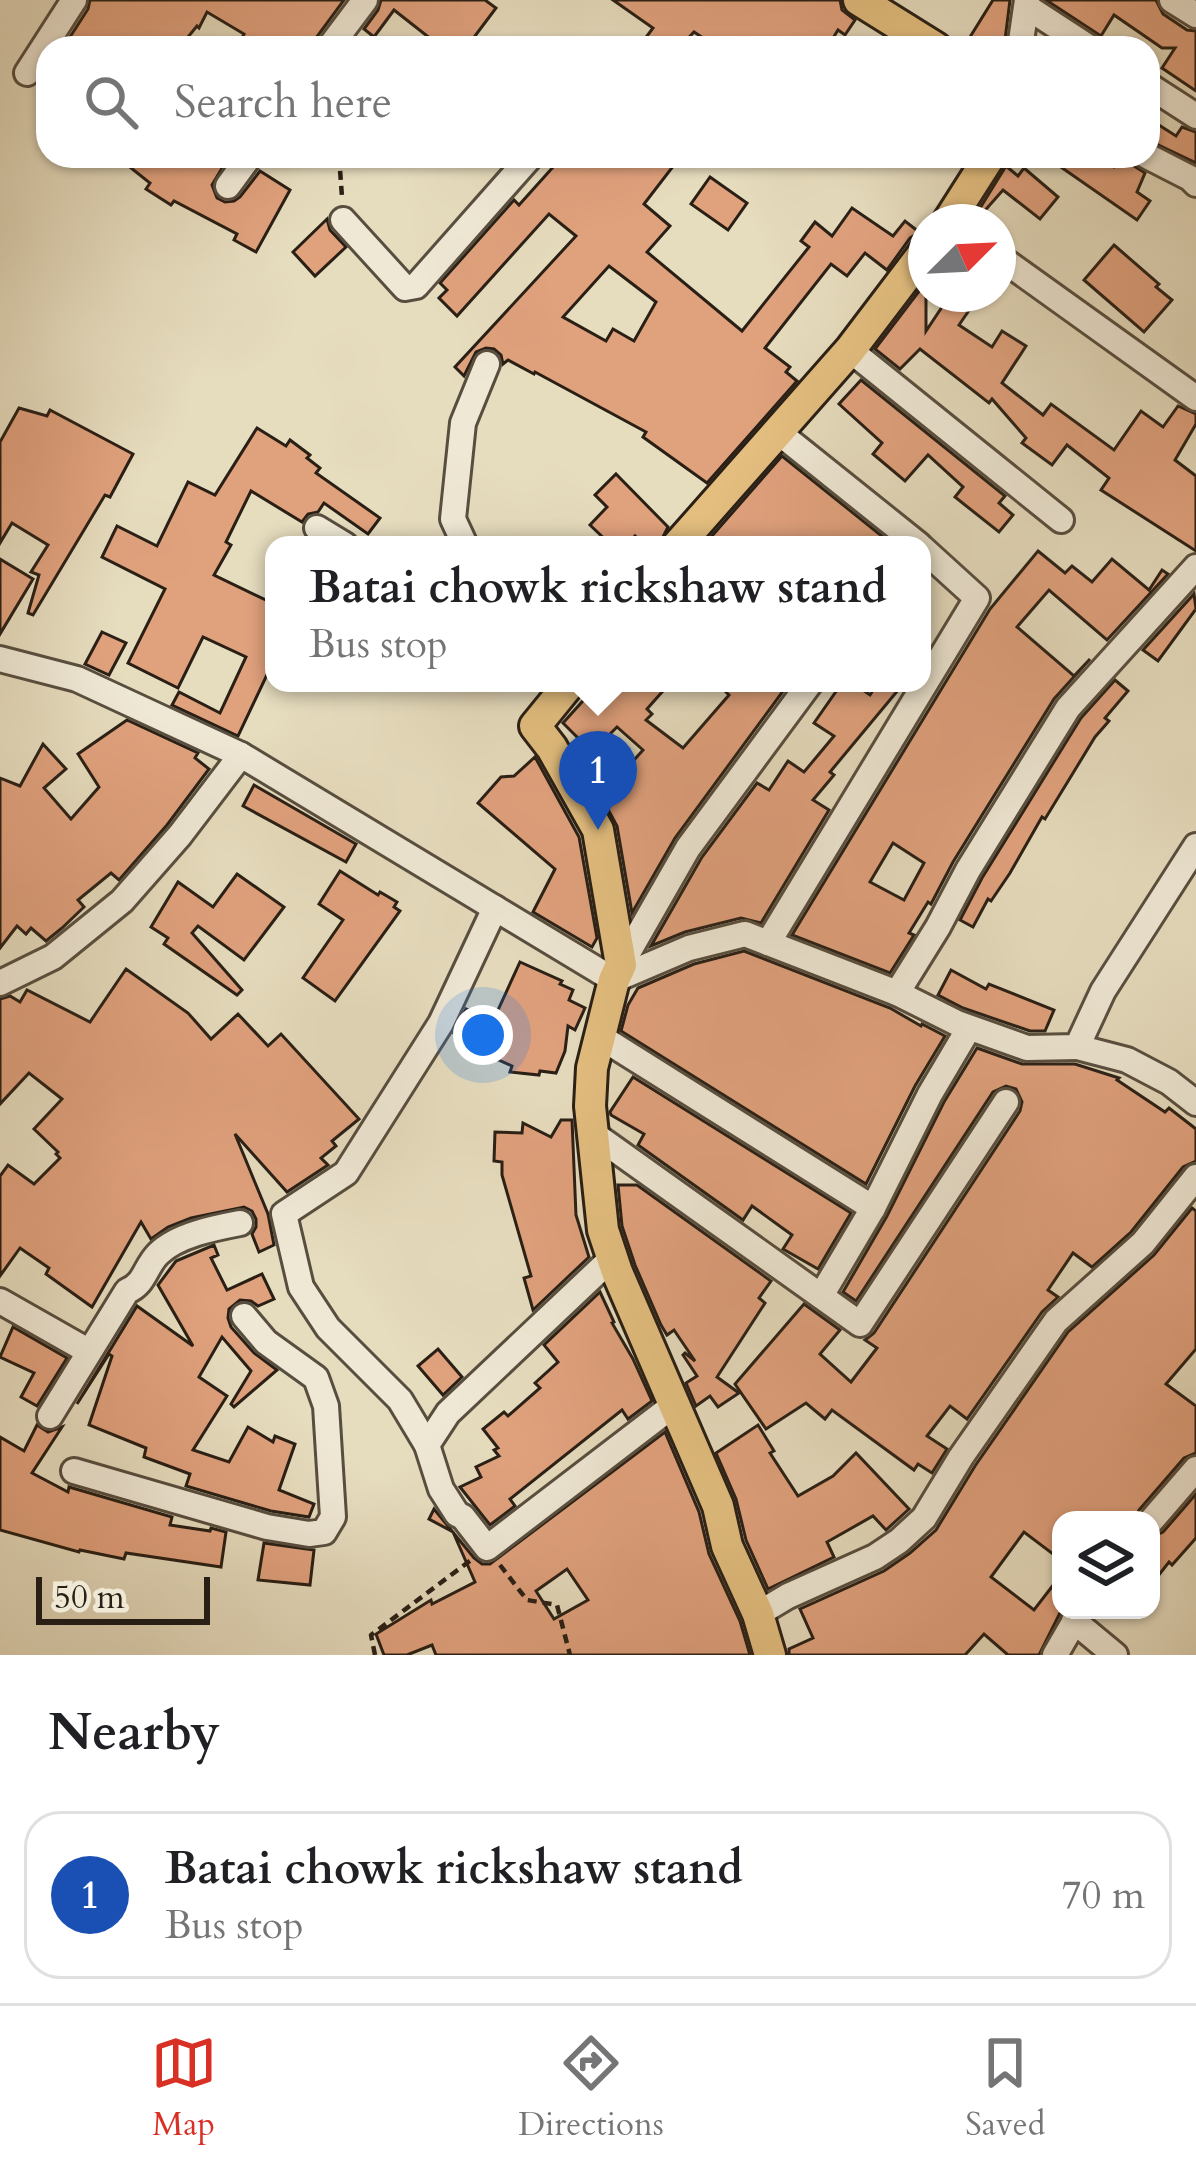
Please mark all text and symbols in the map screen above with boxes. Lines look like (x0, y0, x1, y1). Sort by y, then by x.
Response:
search box (36, 36, 1160, 168)
icon: search (78, 69, 144, 135)
text: Search here (174, 72, 392, 133)
north arrow (908, 204, 1016, 312)
popup (265, 536, 931, 692)
text: Batai chowk rickshaw stand (309, 557, 887, 618)
text: Bus stop (309, 618, 448, 671)
pin: 1 (559, 731, 637, 830)
your location (453, 1005, 513, 1065)
map controls (1052, 1511, 1160, 1619)
button: layers (1052, 1511, 1160, 1619)
scale bar (36, 1571, 210, 1624)
text: 50 m (54, 1575, 125, 1620)
text: Nearby (48, 1698, 220, 1768)
text: Batai chowk rickshaw stand (165, 1838, 743, 1899)
text: 1 (80, 1869, 100, 1922)
text: 70 m (1062, 1869, 1145, 1922)
text: Bus stop (165, 1899, 304, 1952)
tab: Map (151, 2030, 217, 2147)
tab: Directions (518, 2030, 664, 2147)
tab: Saved (965, 2030, 1045, 2147)

